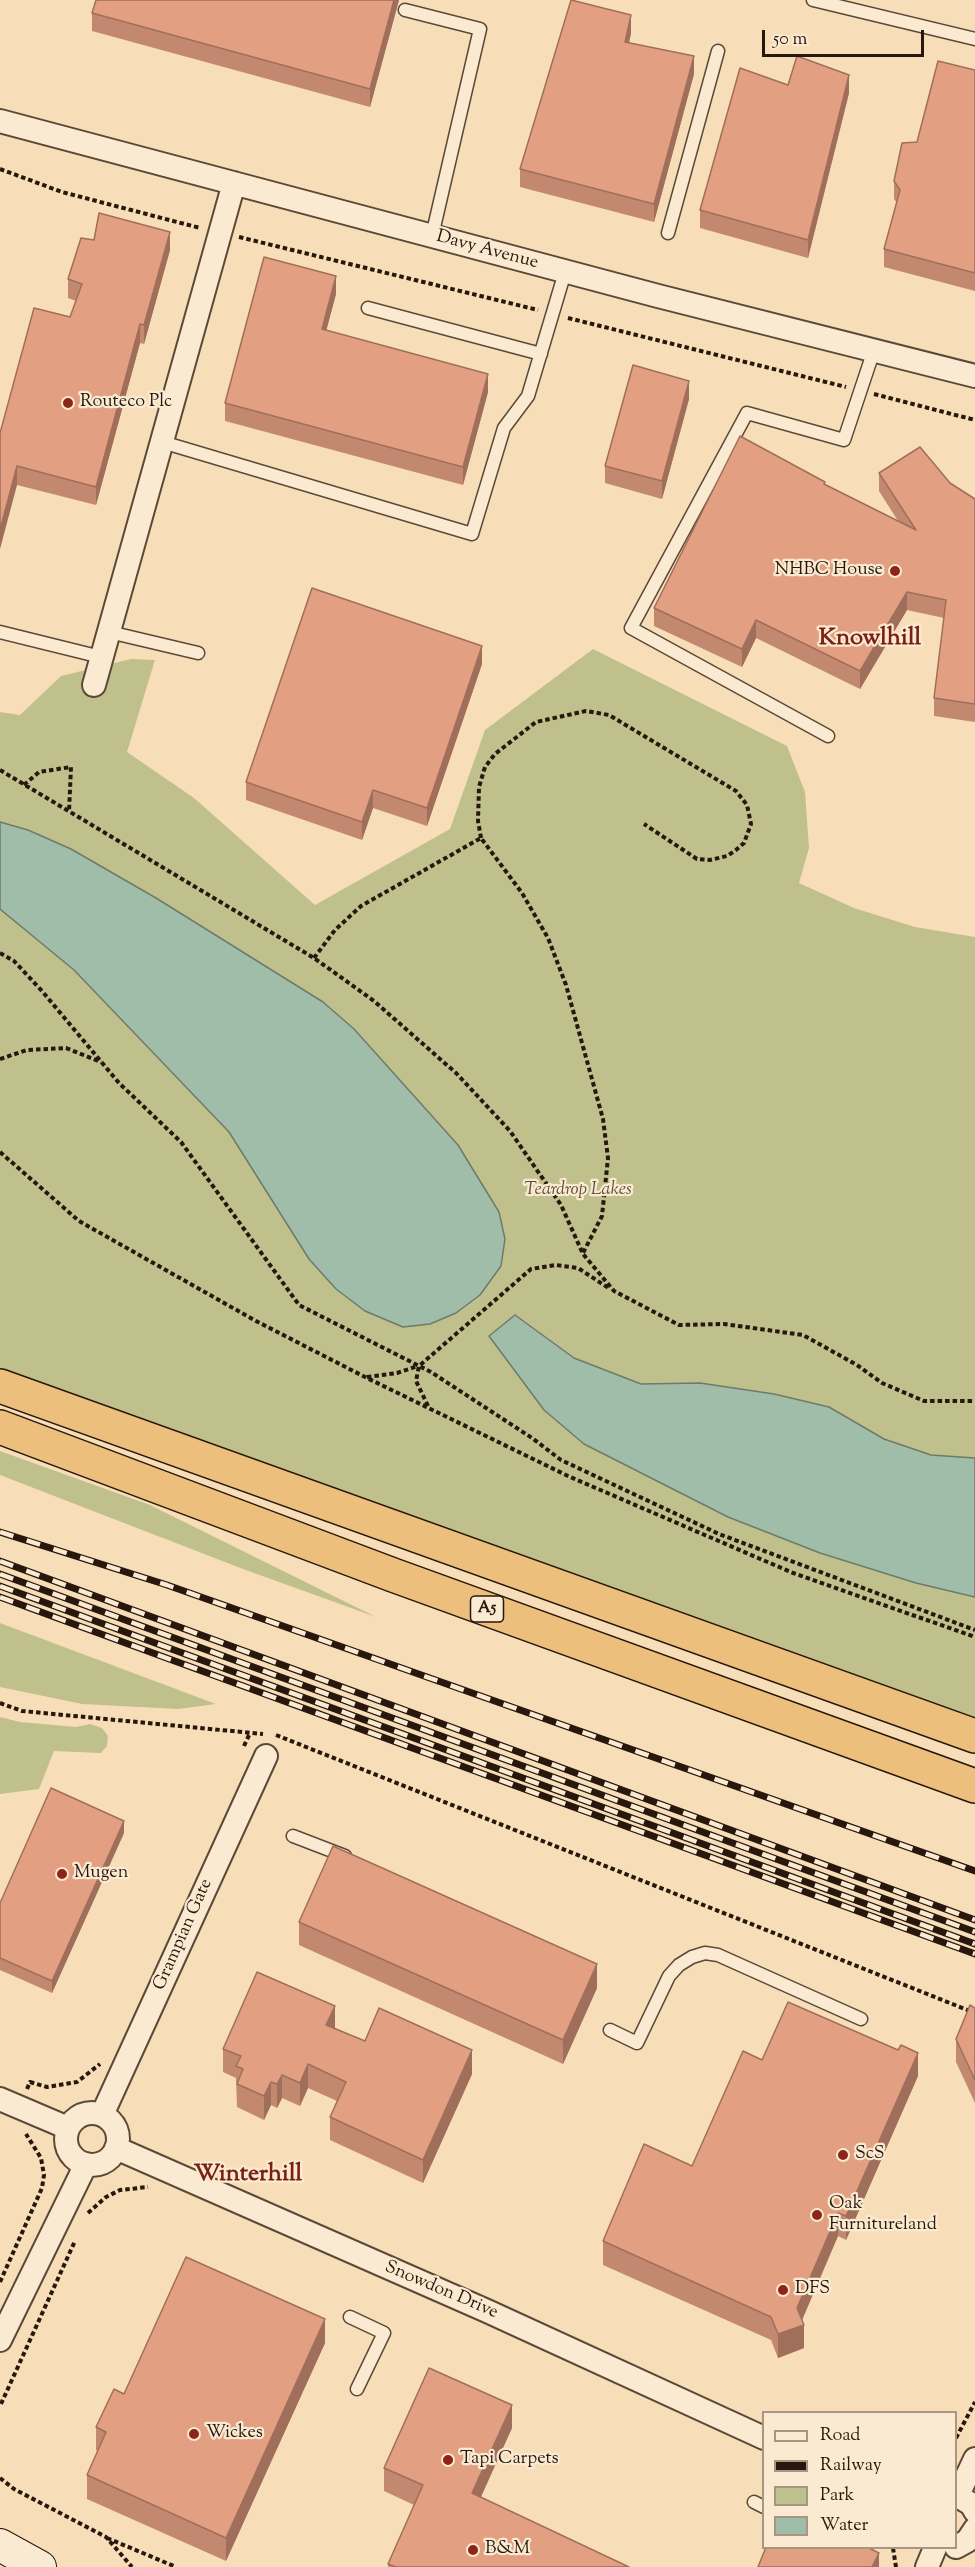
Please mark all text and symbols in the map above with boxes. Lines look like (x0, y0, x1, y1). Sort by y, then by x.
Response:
scale bar (765, 18, 927, 56)
text: 50 m (773, 27, 807, 53)
street label: Davy Avenue (434, 227, 540, 275)
place label: Routeco Plc (80, 392, 172, 414)
marker: Routeco Plc (61, 396, 75, 410)
place label: NHBC House (775, 560, 883, 582)
marker: NHBC House (888, 564, 902, 578)
district label: Knowlhill (819, 626, 921, 654)
park label: Teardrop Lakes (524, 1180, 632, 1202)
road number: A5 (470, 1596, 504, 1622)
place label: Mugen (74, 1863, 128, 1885)
marker: Mugen (55, 1867, 69, 1881)
street label: Grampian Gate (150, 1876, 218, 1994)
place label: ScS (855, 2144, 885, 2166)
marker: ScS (836, 2148, 850, 2162)
district label: Winterhill (194, 2162, 302, 2190)
place label: Oak Furnitureland (829, 2194, 937, 2236)
marker: Oak Furnitureland (810, 2208, 824, 2222)
street label: Snowdon Drive (381, 2257, 501, 2325)
place label: DFS (795, 2279, 830, 2301)
marker: DFS (776, 2283, 790, 2297)
legend (762, 2411, 957, 2549)
place label: Wickes (206, 2423, 263, 2445)
text: Road (820, 2423, 860, 2449)
marker: Wickes (187, 2427, 201, 2441)
place label: Tapi Carpets (460, 2449, 559, 2471)
marker: Tapi Carpets (441, 2453, 455, 2467)
text: Railway (820, 2453, 882, 2479)
text: Park (820, 2483, 854, 2509)
text: Water (820, 2513, 868, 2539)
place label: B&M (485, 2539, 530, 2561)
marker: B&M (466, 2543, 480, 2557)

